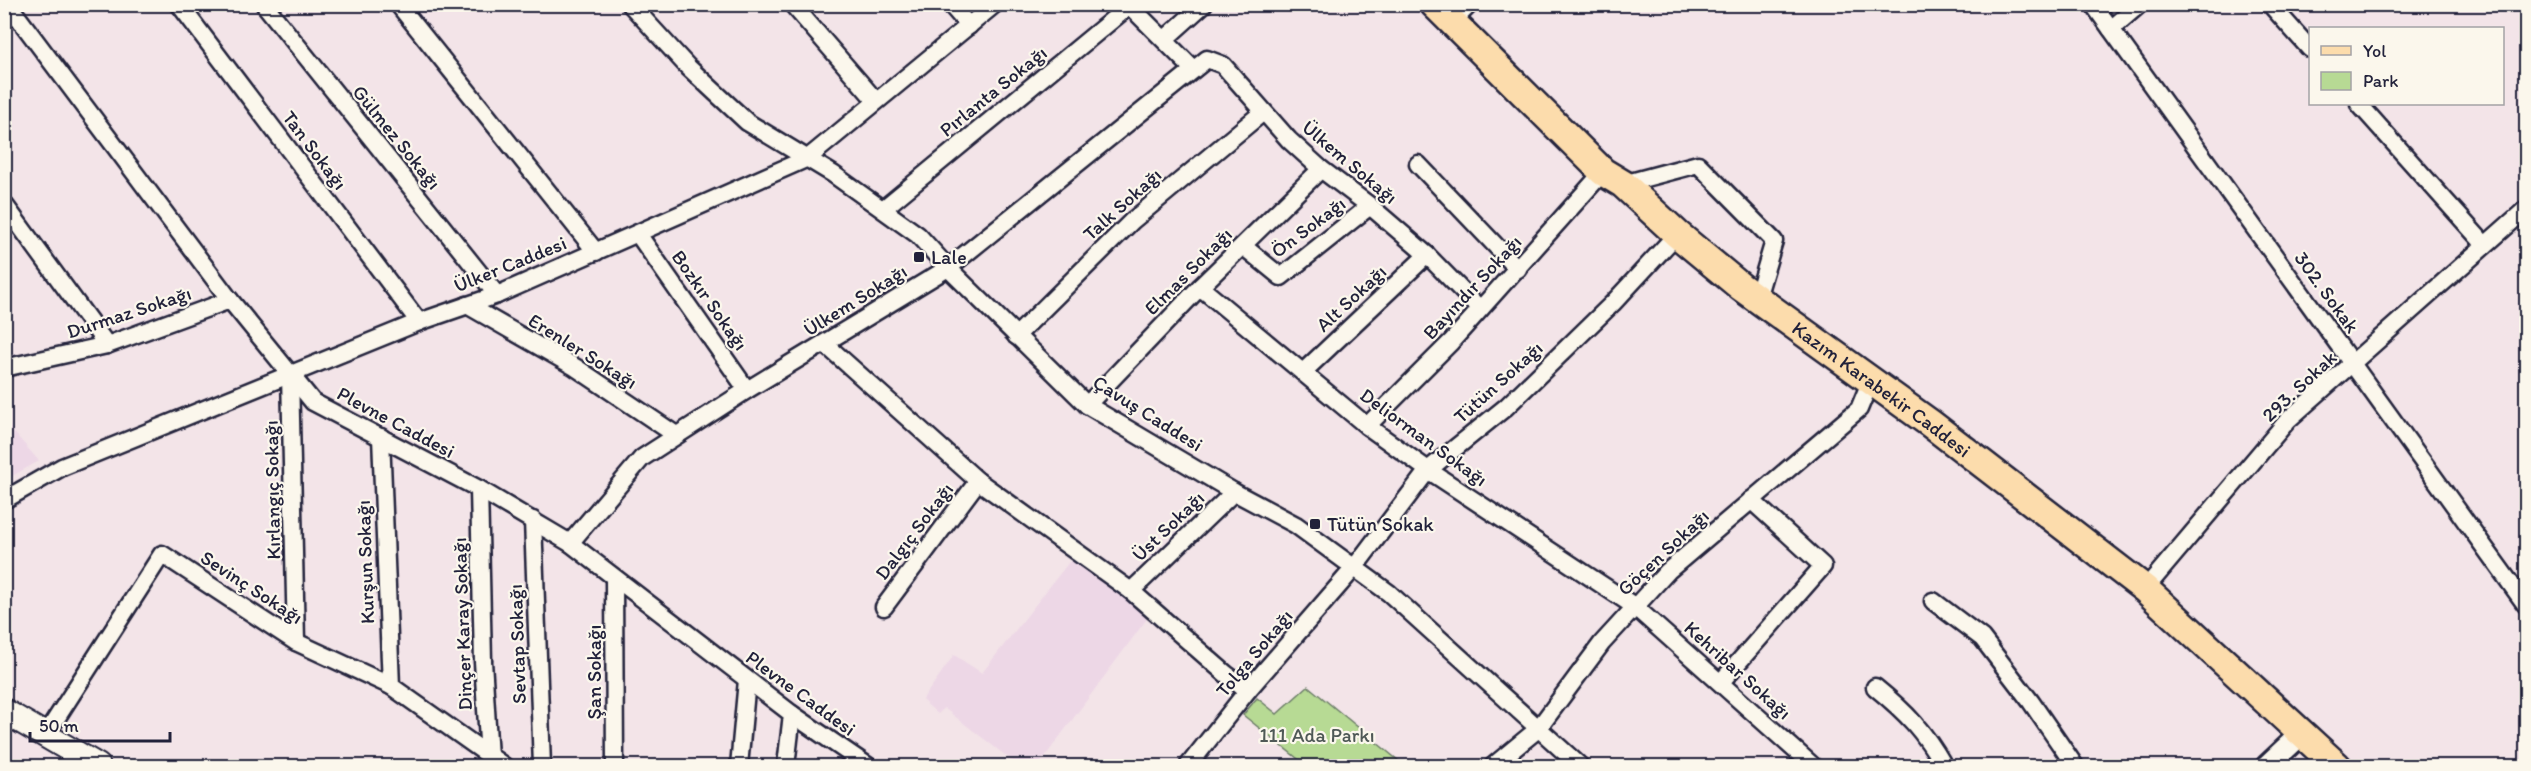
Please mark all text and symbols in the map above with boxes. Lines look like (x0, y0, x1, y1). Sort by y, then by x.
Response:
legend (2309, 27, 2504, 105)
street label: Pırlanta Sokağı (934, 40, 1052, 142)
text: Yol (2363, 40, 2386, 62)
text: Park (2363, 70, 2398, 92)
street label: Gülmez Sokağı (348, 80, 446, 194)
street label: Tan Sokağı (277, 106, 353, 194)
street label: Ülkem Sokağı (1297, 115, 1403, 209)
street label: Talk Sokağı (1078, 162, 1166, 246)
street label: Ön Sokağı (1266, 191, 1350, 263)
street label: Elmas Sokağı (1139, 222, 1237, 320)
street label: Bayındır Sokağı (1417, 230, 1527, 344)
street label: Ülker Caddesi (450, 231, 570, 297)
street label: Bozkır Sokağı (667, 245, 753, 355)
place label: Lale (931, 245, 967, 269)
street label: 302. Sokak (2289, 247, 2365, 337)
marker: Lale (912, 250, 926, 264)
street label: Ülkem Sokağı (799, 259, 911, 341)
street label: Alt Sokağı (1311, 259, 1391, 337)
street label: Durmaz Sokağı (64, 281, 194, 343)
street label: Erenler Sokağı (524, 308, 642, 394)
street label: Kazım Karabekir Caddesi (1787, 316, 1976, 462)
street label: Tütün Sokağı (1448, 336, 1548, 428)
street label: 293. Sokak (2257, 345, 2341, 427)
street label: Çavuş Caddesi (1089, 370, 1207, 456)
street label: Plevne Caddesi (333, 381, 459, 463)
street label: Deliorman Sokağı (1356, 383, 1492, 491)
street label: Kırlangıç Sokağı (259, 420, 285, 560)
street label: Dalgıç Sokağı (870, 478, 958, 584)
street label: Üst Sokağı (1127, 486, 1209, 566)
street label: Kurşun Sokağı (351, 500, 379, 624)
street label: Göçen Sokağı (1612, 504, 1714, 600)
place label: Tütün Sokak (1327, 512, 1434, 536)
marker: Tütün Sokak (1308, 517, 1322, 531)
street label: Dinçer Karay Sokağı (447, 537, 477, 711)
street label: Sevinç Sokağı (196, 545, 308, 629)
street label: Sevtap Sokağı (503, 584, 531, 704)
street label: Tolga Sokağı (1210, 604, 1298, 702)
street label: Kehribar Sokağı (1680, 616, 1796, 724)
street label: Şan Sokağı (582, 625, 606, 719)
street label: Plevne Caddesi (741, 645, 861, 741)
scale bar (30, 705, 170, 743)
text: 50 m (39, 715, 79, 737)
park label: 111 Ada Parkı (1259, 723, 1375, 747)

